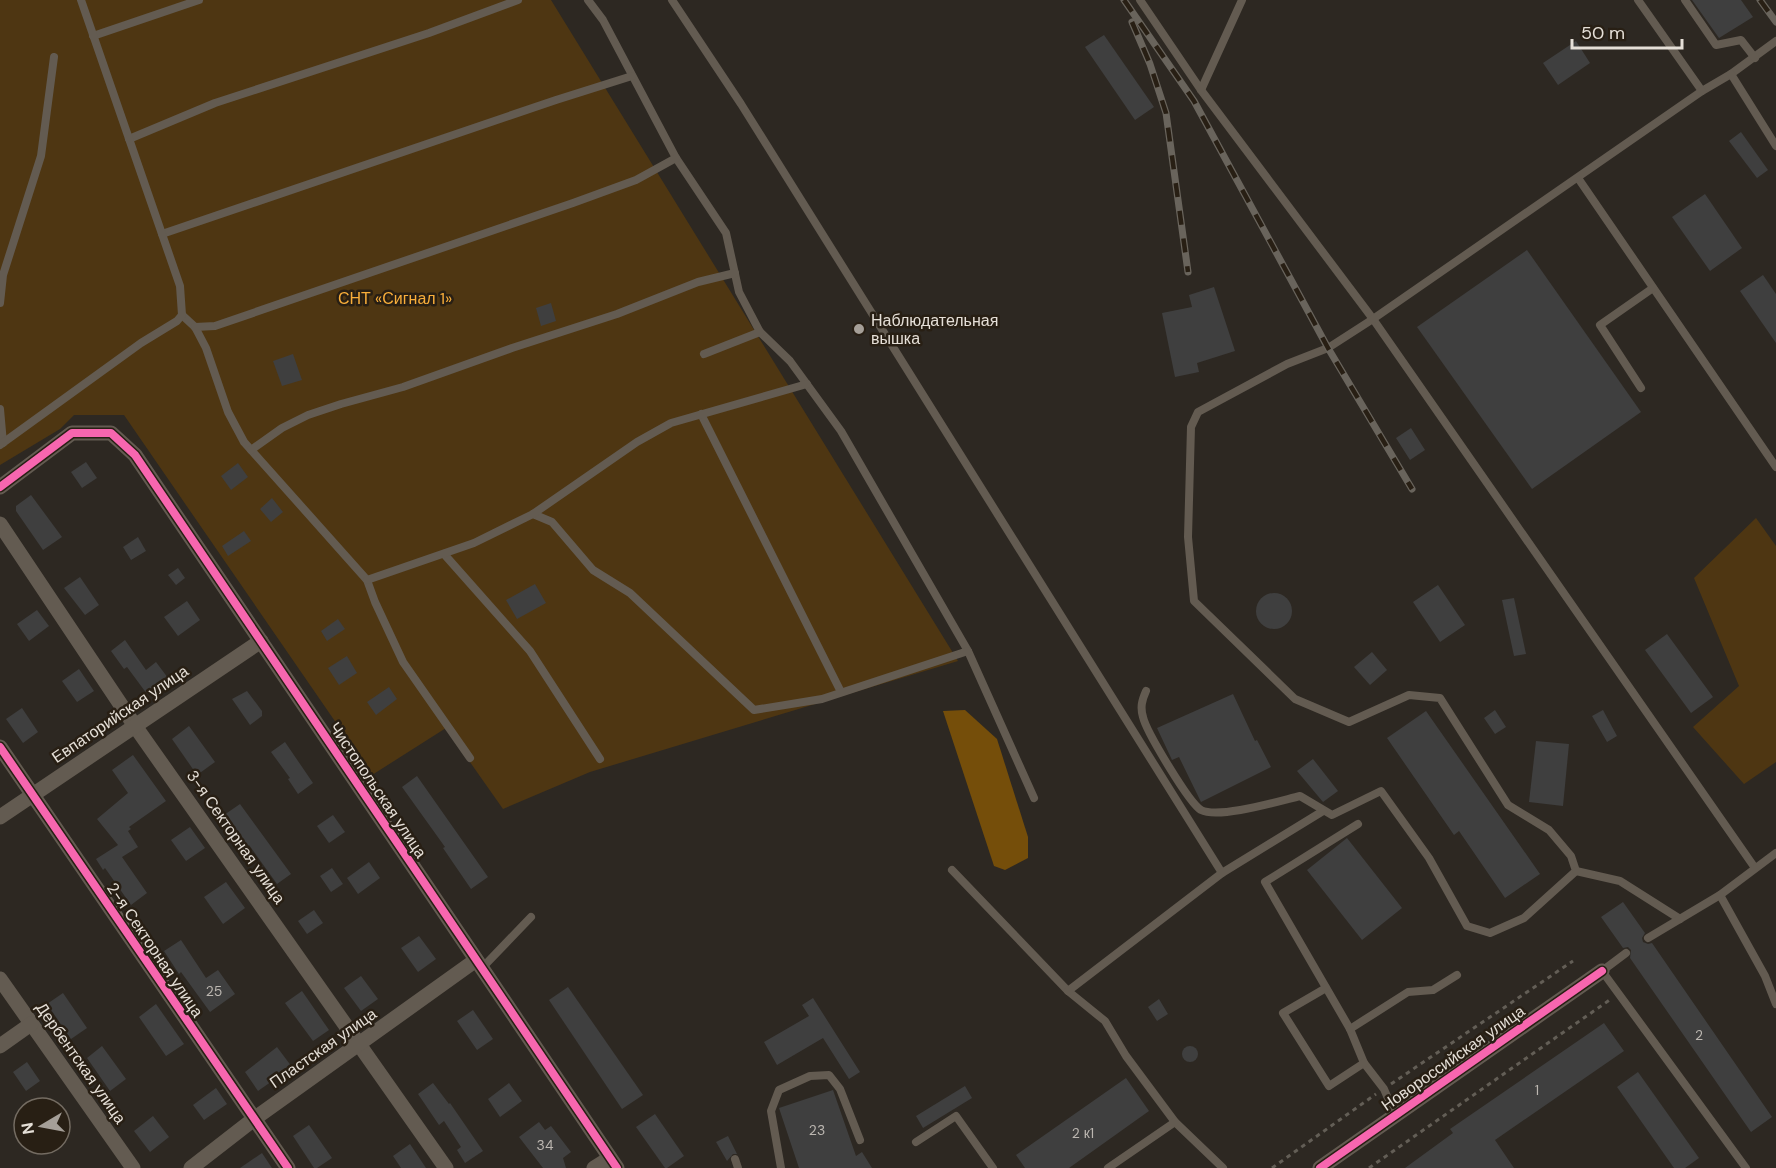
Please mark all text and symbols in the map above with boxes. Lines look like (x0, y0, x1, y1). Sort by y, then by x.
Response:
scale bar (1572, 12, 1682, 50)
text: 50 m (1581, 21, 1625, 45)
park label: СНТ «Сигнал 1» (338, 288, 452, 309)
place label: Наблюдательная вышка (871, 310, 998, 349)
marker: Наблюдательная вышка (852, 322, 866, 336)
street label: Евпаторийская улица (48, 660, 192, 768)
street label: Чистопольская улица (325, 718, 431, 862)
street label: 3-я Секторная улица (182, 766, 290, 908)
street label: 2-я Секторная улица (102, 879, 208, 1021)
house number: 25 (206, 982, 222, 1000)
street label: Дербентская улица (31, 998, 131, 1128)
street label: Новороссийская улица (1377, 1000, 1529, 1115)
street label: Пластская улица (265, 1003, 381, 1093)
house number: 2 (1695, 1026, 1703, 1044)
house number: 1 (1535, 1081, 1539, 1099)
north arrow (12, 1096, 72, 1156)
text: N (16, 1121, 39, 1136)
house number: 23 (809, 1121, 825, 1139)
house number: 2 к1 (1072, 1124, 1094, 1142)
house number: 34 (537, 1136, 554, 1154)

